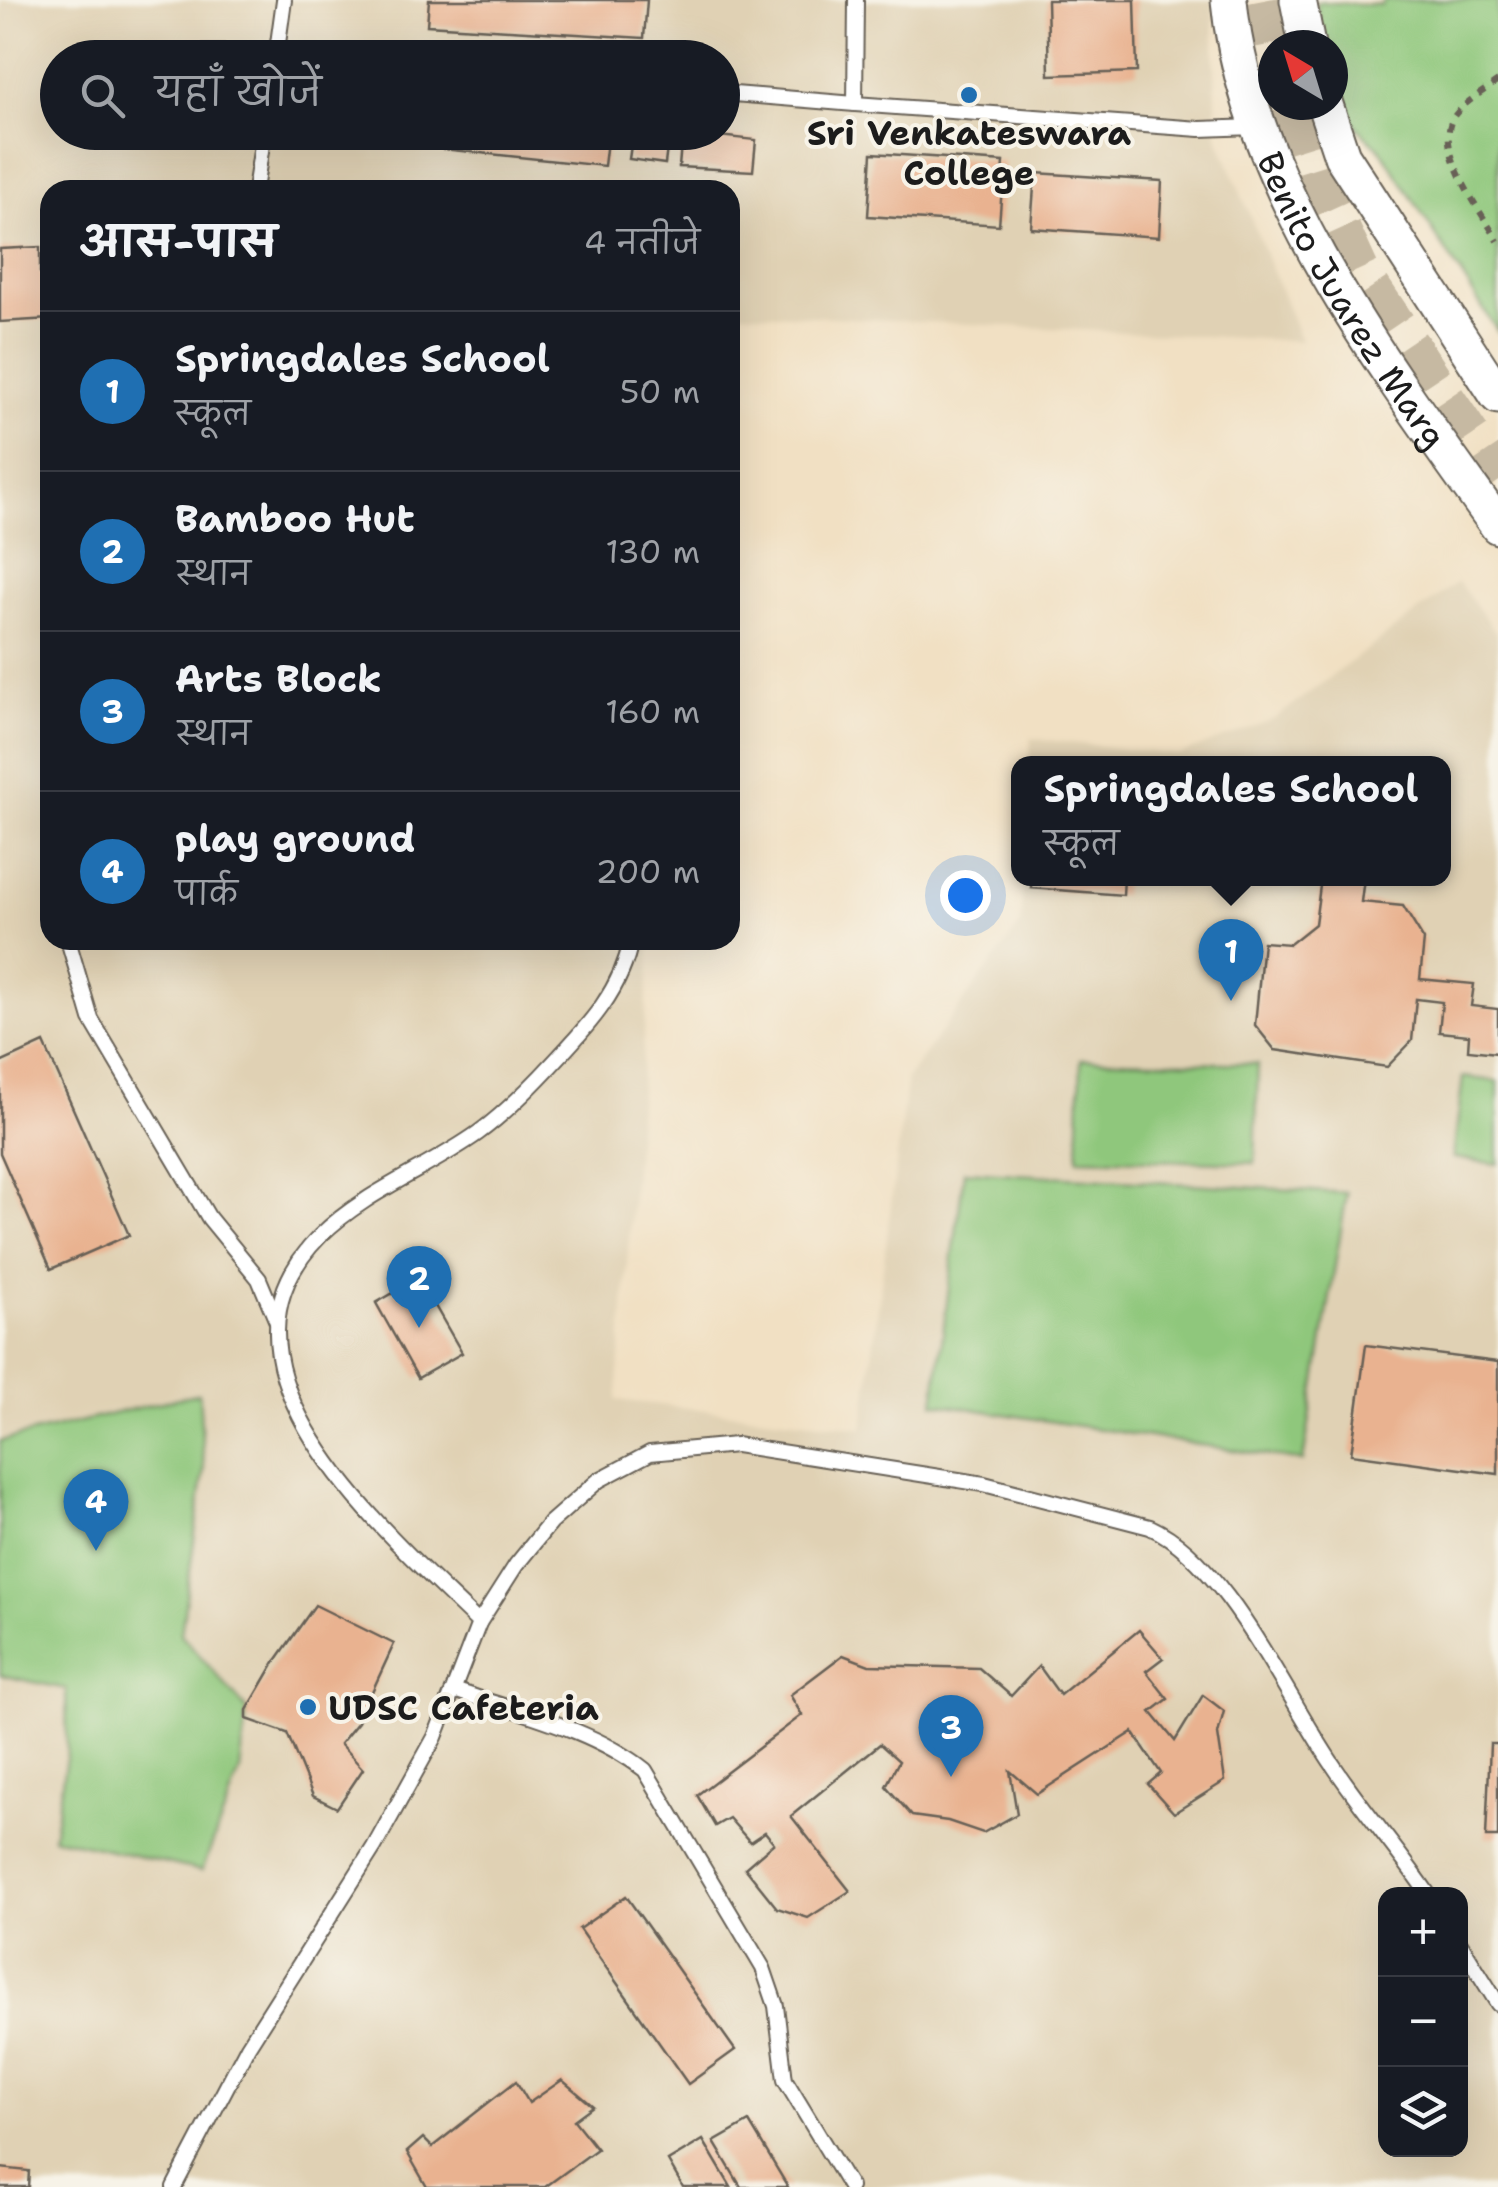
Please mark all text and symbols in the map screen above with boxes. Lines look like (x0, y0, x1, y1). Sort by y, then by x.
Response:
north arrow (1258, 30, 1348, 120)
search box (40, 40, 740, 150)
text: यहाँ खोजें (155, 66, 322, 117)
icon: search (75, 68, 130, 123)
marker: Sri Venkateswara College (958, 84, 980, 106)
place label: Sri Venkateswara College (807, 109, 1131, 196)
street label: Benito Juarez Marg (1247, 145, 1459, 458)
text: आस-पास (80, 213, 277, 269)
text: 4 नतीजे (584, 221, 700, 264)
text: Springdales School (175, 333, 550, 384)
text: 1 (105, 370, 120, 413)
text: 50 m (620, 370, 700, 413)
text: स्कूल (175, 392, 251, 435)
text: Bamboo Hut (175, 493, 415, 544)
text: 2 (101, 530, 124, 573)
text: 130 m (605, 530, 700, 573)
text: स्थान (175, 552, 251, 595)
text: Arts Block (175, 653, 382, 704)
text: 3 (101, 690, 124, 733)
text: 160 m (605, 690, 700, 733)
text: स्थान (175, 712, 251, 755)
popup (1011, 756, 1451, 886)
text: Springdales School (1044, 763, 1418, 814)
text: play ground (175, 813, 415, 864)
text: स्कूल (1044, 822, 1120, 865)
text: 4 (101, 850, 124, 893)
text: 200 m (596, 850, 700, 893)
your location (940, 870, 991, 921)
text: पार्क (175, 872, 238, 915)
pin: 1 (1198, 918, 1264, 1001)
pin: 2 (386, 1246, 452, 1328)
pin: 4 (64, 1468, 128, 1551)
place label: UDSC Cafeteria (328, 1684, 599, 1731)
pin: 3 (918, 1694, 984, 1777)
marker: UDSC Cafeteria (297, 1696, 319, 1718)
map controls (1378, 1887, 1468, 2157)
button: + (1378, 1887, 1468, 1977)
button: − (1378, 1977, 1468, 2067)
button: layers (1378, 2067, 1468, 2157)

